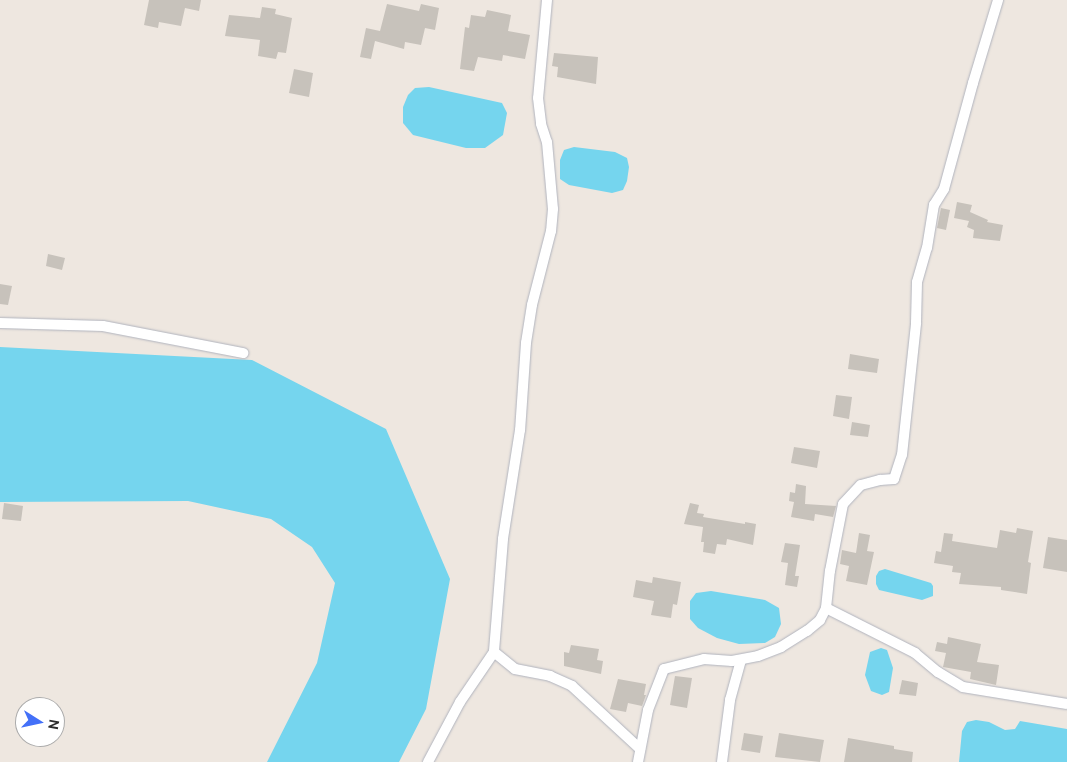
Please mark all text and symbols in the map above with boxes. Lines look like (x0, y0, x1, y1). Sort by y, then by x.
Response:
north arrow (15, 697, 65, 747)
text: N (44, 718, 64, 731)

